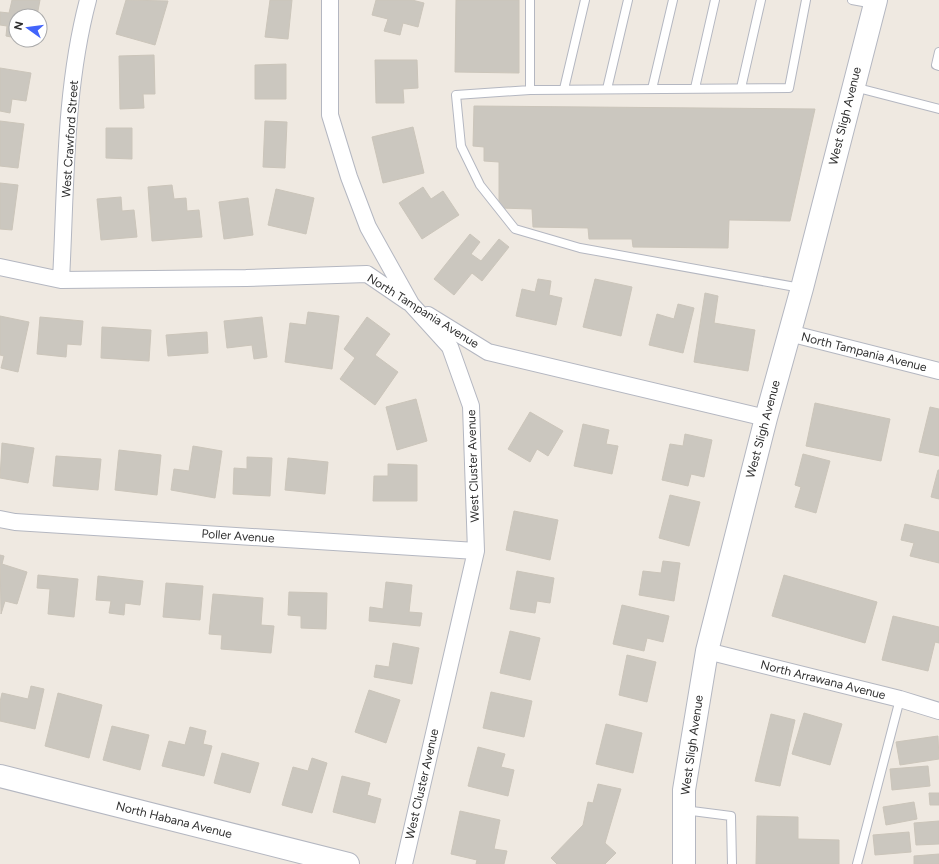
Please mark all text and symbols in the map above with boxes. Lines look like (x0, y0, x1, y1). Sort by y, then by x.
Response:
north arrow (8, 8, 48, 48)
text: N (11, 20, 26, 31)
street label: West Sligh Avenue (826, 65, 864, 167)
street label: West Crawford Street (59, 79, 81, 198)
street label: North Tampania Avenue (365, 271, 482, 351)
street label: North Tampania Avenue (800, 330, 929, 375)
street label: West Sligh Avenue (743, 378, 783, 479)
street label: West Cluster Avenue (464, 409, 482, 523)
street label: Poller Avenue (201, 526, 275, 546)
street label: North Arrawana Avenue (759, 658, 887, 702)
street label: West Sligh Avenue (678, 694, 706, 796)
street label: West Cluster Avenue (402, 727, 442, 841)
street label: North Habana Avenue (114, 799, 234, 841)

